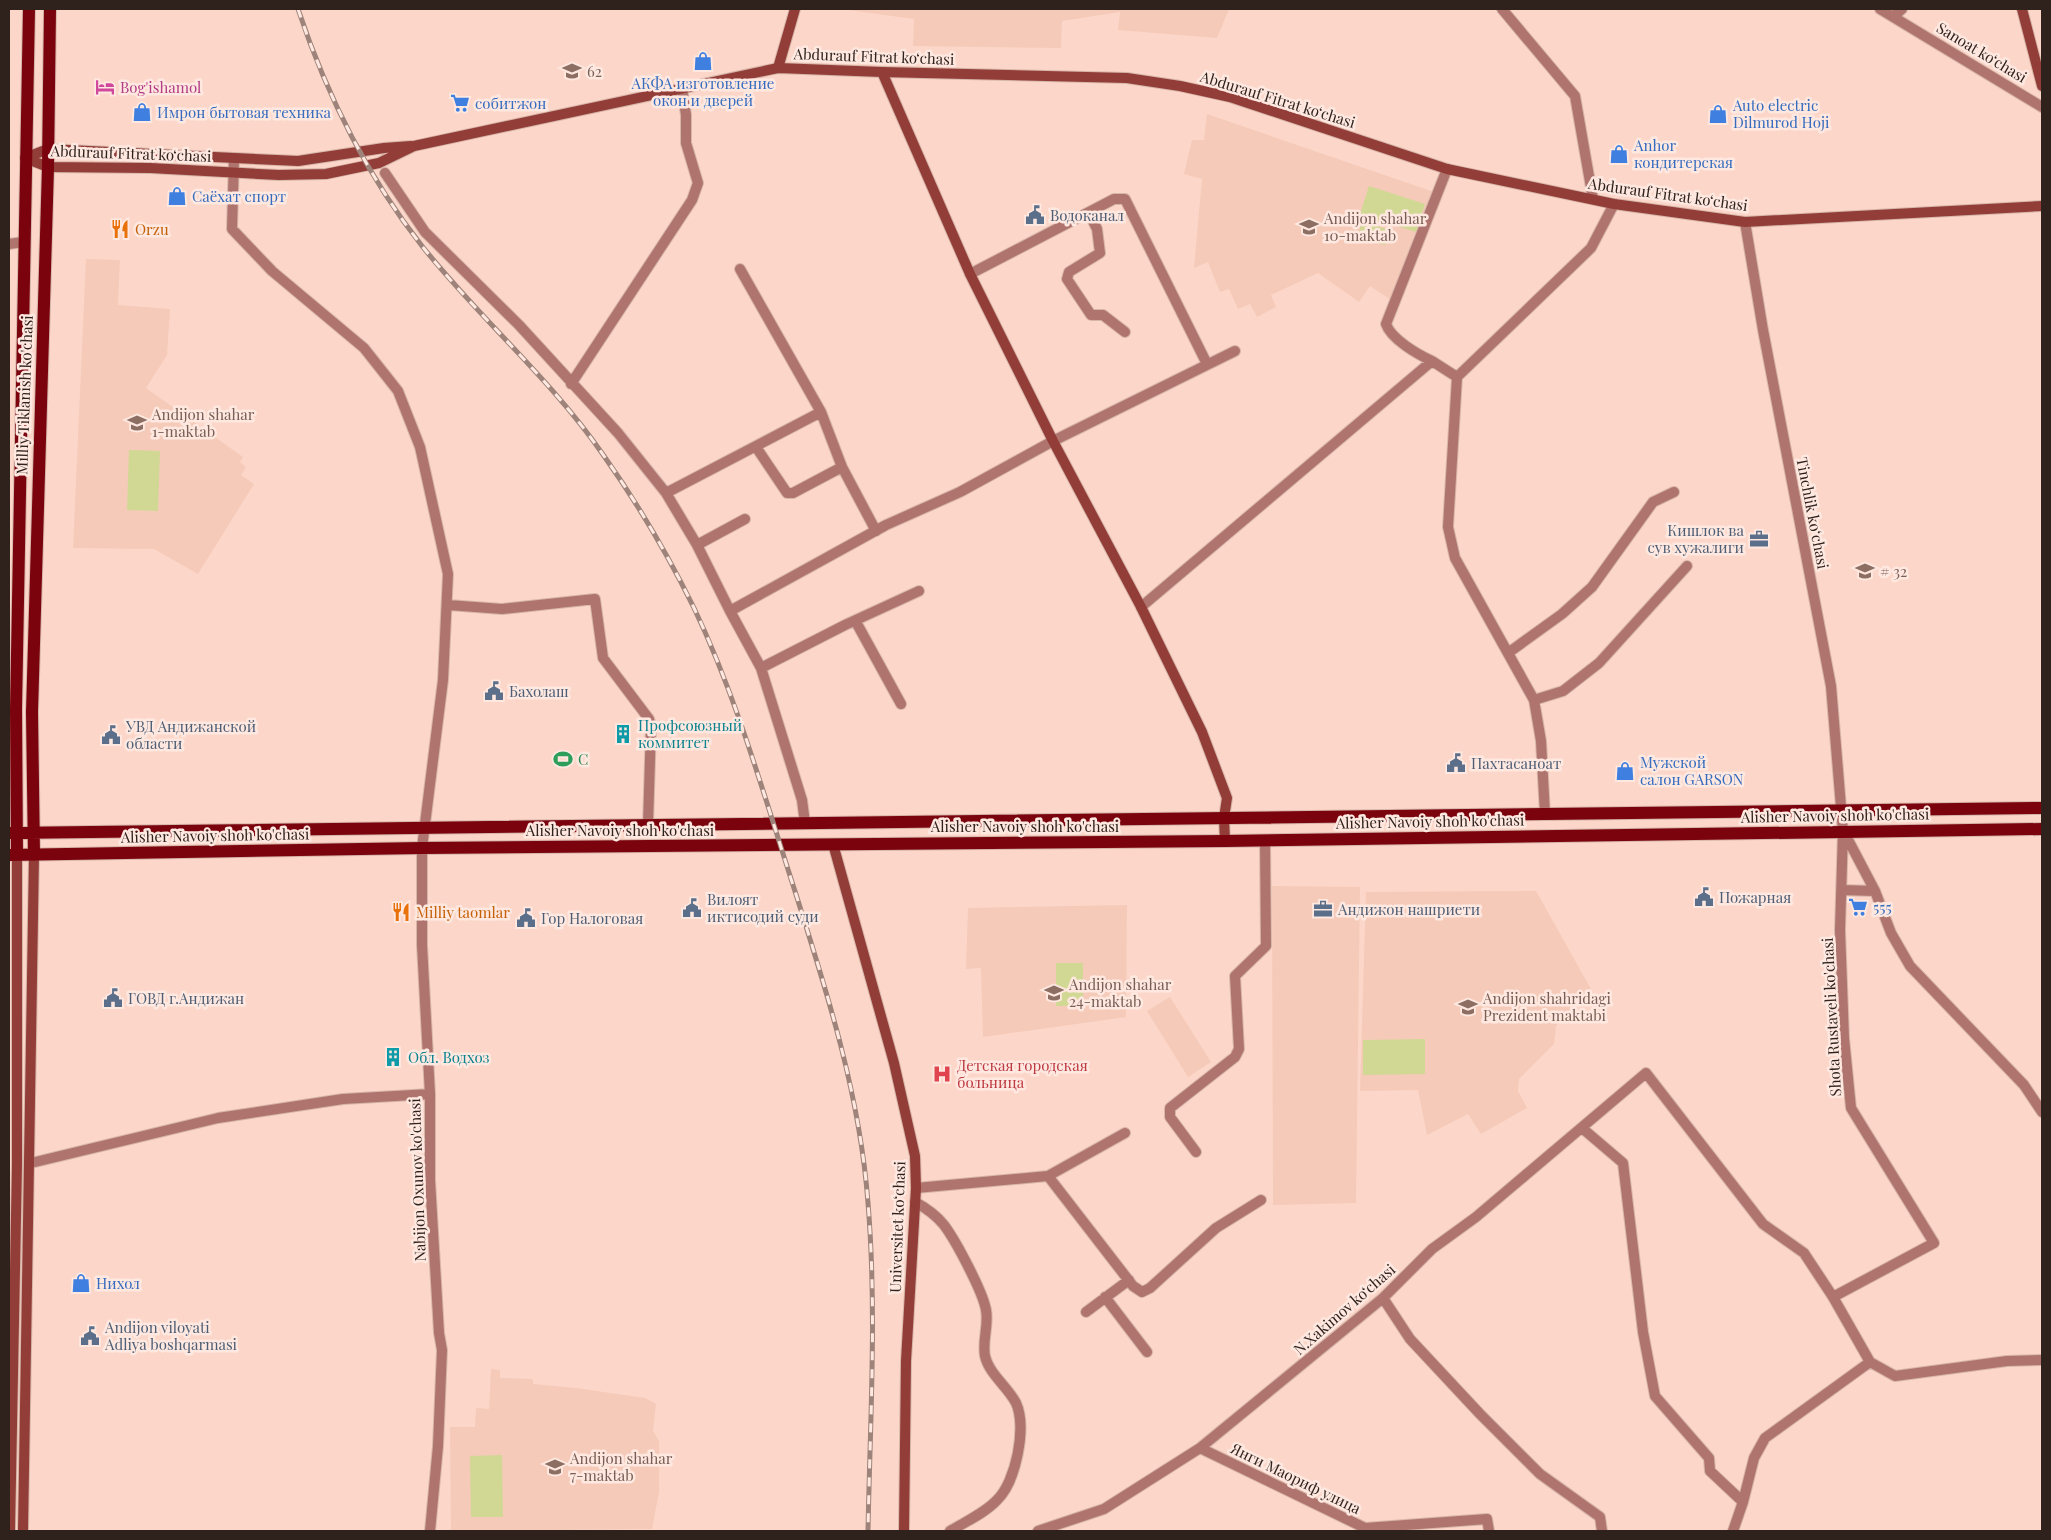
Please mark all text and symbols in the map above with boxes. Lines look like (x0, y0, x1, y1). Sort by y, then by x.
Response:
street label: Sanoat koʻchasi (1933, 17, 2031, 87)
street label: Abdurauf Fitrat koʻchasi (792, 43, 955, 69)
shop icon: АКФА изготовление окон и дверей (692, 50, 714, 72)
school or university icon: 62 (561, 60, 583, 82)
place label: 62 (587, 61, 602, 81)
street label: Abdurauf Fitrat koʻchasi (1197, 66, 1358, 132)
place label: АКФА изготовление окон и дверей (631, 73, 774, 110)
hotel icon: Bog'ishamol (94, 76, 116, 98)
place label: Bog'ishamol (120, 77, 201, 97)
supermarket icon: собитжон (449, 92, 471, 114)
place label: собитжон (475, 93, 546, 113)
place label: Auto electric Dilmurod Hoji (1732, 95, 1830, 132)
shop icon: Имрон бытовая техника (131, 101, 153, 123)
place label: Имрон бытовая техника (157, 102, 332, 122)
shop icon: Auto electric Dilmurod Hoji (1707, 103, 1729, 125)
place label: Anhor кондитерская (1633, 135, 1733, 172)
street label: Abdurauf Fitrat koʻchasi (49, 140, 212, 166)
shop icon: Anhor кондитерская (1608, 143, 1630, 165)
street label: Abdurauf Fitrat koʻchasi (1586, 173, 1750, 215)
shop icon: Саёхат спорт (166, 185, 188, 207)
place label: Саёхат спорт (192, 186, 286, 206)
public building icon: Водоканал (1024, 204, 1046, 226)
place label: Водоканал (1050, 205, 1124, 225)
place label: Andijon shahar 10-maktab (1323, 208, 1427, 245)
school or university icon: Andijon shahar 10-maktab (1298, 216, 1320, 238)
restaurant icon: Orzu (109, 218, 131, 240)
place label: Orzu (135, 219, 169, 239)
street label: Milliy Tiklanish ko'chasi (11, 314, 37, 475)
place label: Andijon shahar 1-maktab (151, 404, 255, 441)
school or university icon: Andijon shahar 1-maktab (126, 412, 148, 434)
street label: Tinchlik kо‘chasi (1792, 455, 1834, 571)
place label: Кишлок ва сув хужалиги (1648, 520, 1745, 557)
office icon: Кишлок ва сув хужалиги (1748, 528, 1770, 550)
school or university icon: # 32 (1854, 560, 1876, 582)
place label: # 32 (1880, 561, 1907, 581)
public building icon: Бахолаш (483, 680, 505, 702)
place label: Бахолаш (509, 681, 569, 701)
place label: Профсоюзный коммитет (638, 715, 742, 752)
place label: УВД Андижанской области (125, 716, 256, 753)
building icon: Профсоюзный коммитет (612, 723, 634, 745)
public building icon: УВД Андижанской области (100, 724, 122, 746)
sports icon: С (552, 748, 574, 770)
place label: С (578, 749, 588, 769)
public building icon: Пахтасаноат (1445, 752, 1467, 774)
place label: Мужской салон GARSON (1640, 752, 1744, 789)
place label: Пахтасаноат (1471, 753, 1561, 773)
shop icon: Мужской салон GARSON (1614, 760, 1636, 782)
street label: Alisher Navoiy shoh ko'chasi (1740, 803, 1930, 827)
street label: Alisher Navoiy shoh ko'chasi (1335, 809, 1525, 833)
street label: Alisher Navoiy shoh ko'chasi (930, 816, 1120, 836)
street label: Alisher Navoiy shoh ko'chasi (525, 820, 715, 840)
street label: Alisher Navoiy shoh ko'chasi (120, 823, 310, 847)
public building icon: Пожарная (1693, 886, 1715, 908)
place label: Пожарная (1719, 887, 1791, 907)
place label: Вилоят иктисодий суди (707, 889, 819, 926)
supermarket icon: 555 (1847, 896, 1869, 918)
public building icon: Вилоят иктисодий суди (681, 897, 703, 919)
place label: 555 (1873, 897, 1892, 917)
office icon: Андижон нашриети (1312, 898, 1334, 920)
place label: Андижон нашриети (1337, 899, 1480, 919)
restaurant icon: Milliy taomlar (390, 901, 412, 923)
place label: Milliy taomlar (416, 902, 510, 922)
public building icon: Гор Налоговая (515, 907, 537, 929)
place label: Гор Налоговая (541, 908, 643, 928)
street label: Shota Rustaveli ko'chasi (1817, 936, 1845, 1097)
place label: Andijon shahar 24-maktab (1068, 974, 1172, 1011)
school or university icon: Andijon shahar 24-maktab (1043, 982, 1065, 1004)
public building icon: ГОВД г.Андижан (102, 987, 124, 1009)
place label: ГОВД г.Андижан (128, 988, 244, 1008)
place label: Andijon shahridagi Prezident maktabi (1482, 988, 1611, 1025)
school or university icon: Andijon shahridagi Prezident maktabi (1457, 996, 1479, 1018)
building icon: Обл. Водхоз (382, 1046, 404, 1068)
place label: Обл. Водхоз (408, 1047, 490, 1067)
place label: Детская городская больница (957, 1055, 1088, 1092)
hospital icon: Детская городская больница (931, 1063, 953, 1085)
street label: Nabijon Oxunov ko'chasi (404, 1097, 430, 1262)
street label: Universitet kо‘chasi (885, 1160, 909, 1293)
street label: N.Xakimov koʻchasi (1289, 1259, 1400, 1359)
shop icon: Нихол (70, 1272, 92, 1294)
place label: Нихол (96, 1273, 140, 1293)
place label: Andijon viloyati Adliya boshqarmasi (104, 1317, 238, 1354)
public building icon: Andijon viloyati Adliya boshqarmasi (79, 1325, 101, 1347)
street label: Янги Маориф улица (1227, 1437, 1365, 1518)
place label: Andijon shahar 7-maktab (569, 1448, 673, 1485)
school or university icon: Andijon shahar 7-maktab (544, 1456, 566, 1478)

